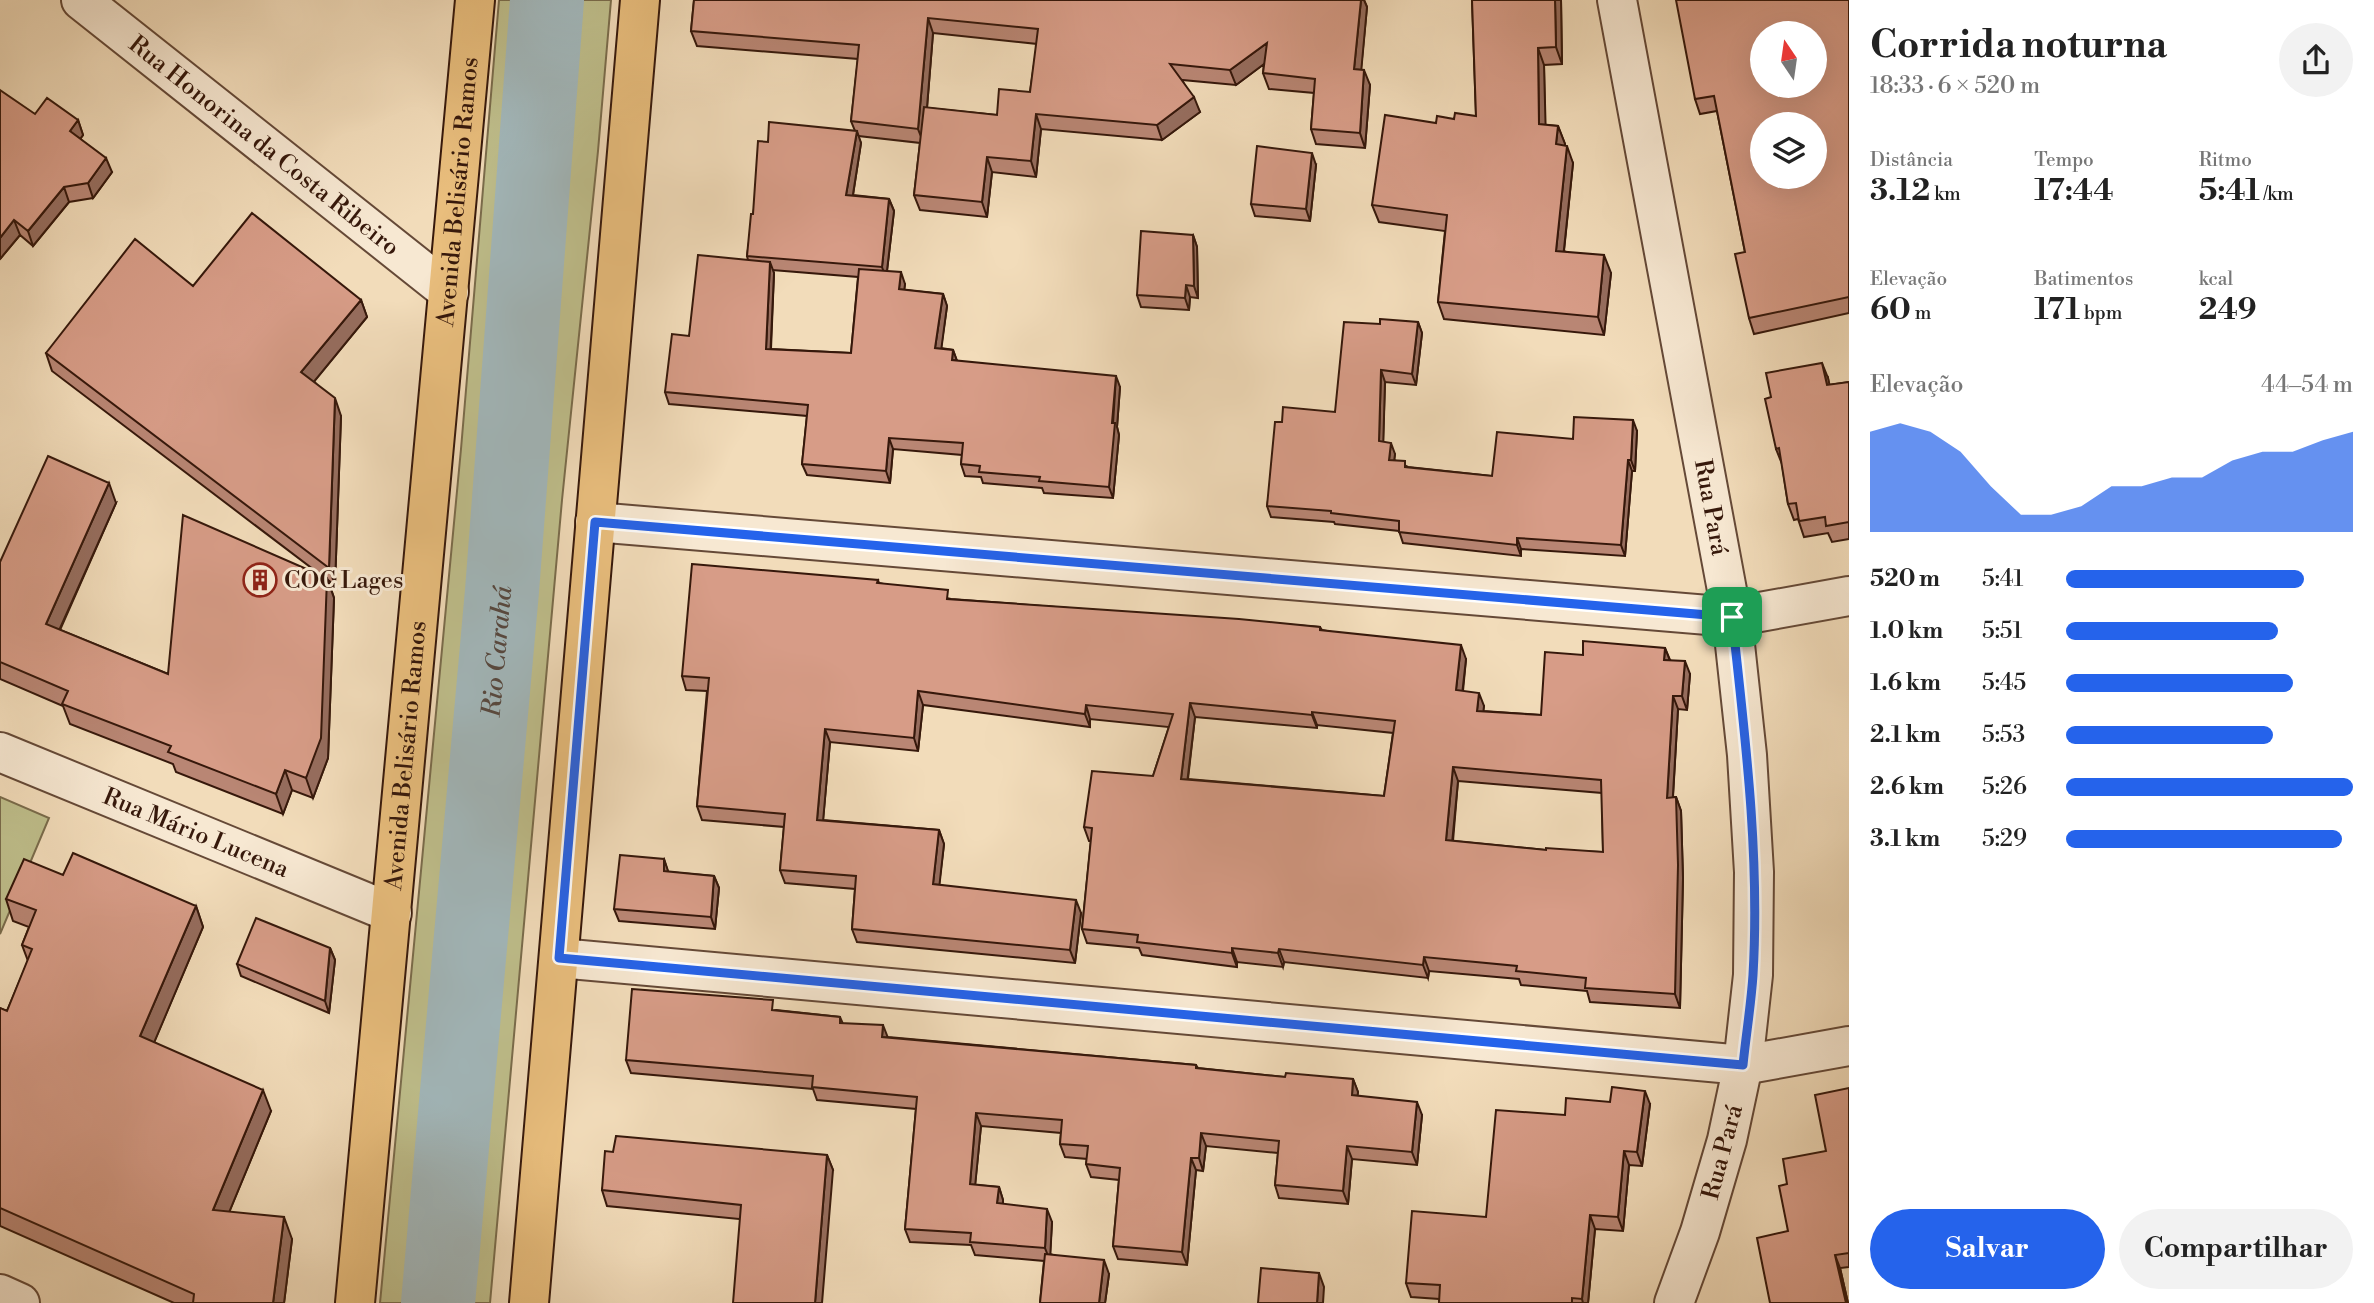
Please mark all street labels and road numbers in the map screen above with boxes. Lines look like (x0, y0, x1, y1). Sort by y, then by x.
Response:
street label: Rua Honorina da Costa Ribeiro (122, 30, 405, 263)
street label: Avenida Belisário Ramos (431, 56, 486, 329)
street label: Rua Pará (1687, 457, 1734, 559)
street label: Avenida Belisário Ramos (379, 619, 434, 892)
street label: Rua Mário Lucena (98, 782, 294, 885)
street label: Rua Pará (1696, 1101, 1750, 1203)

